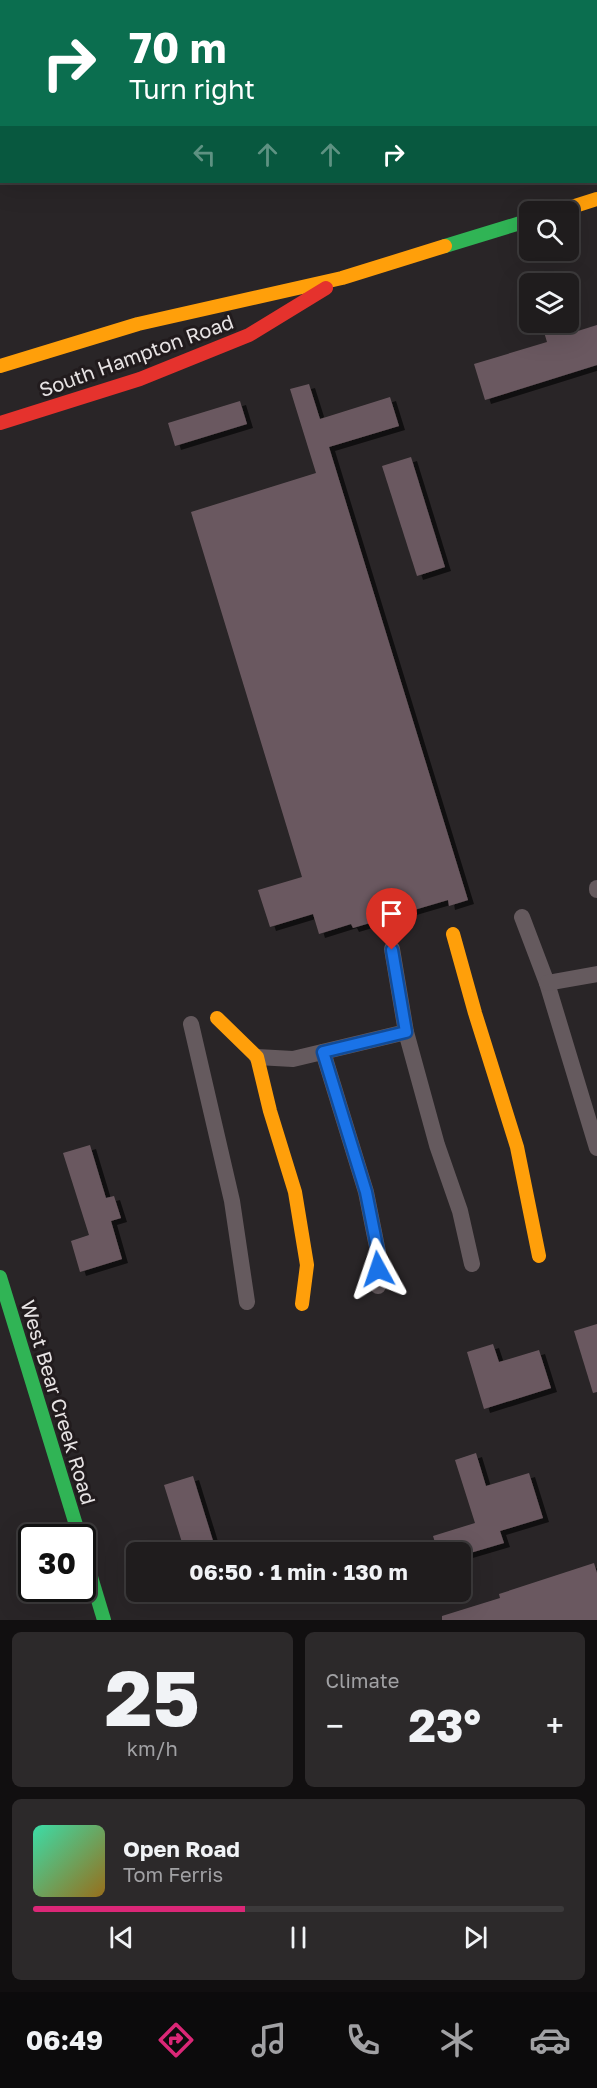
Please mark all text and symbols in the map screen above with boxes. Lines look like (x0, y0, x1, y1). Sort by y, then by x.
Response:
text: 70 m (129, 22, 226, 72)
icon: right (30, 24, 108, 102)
text: Turn right (129, 73, 255, 105)
icon: left (188, 138, 221, 171)
icon: ahead (251, 138, 284, 171)
icon: ahead (314, 138, 347, 171)
icon: right (377, 138, 410, 171)
map controls (519, 201, 579, 333)
button: search (519, 201, 579, 261)
button: layers (519, 273, 579, 333)
street label: South Hampton Road (36, 309, 236, 401)
pin (366, 888, 417, 950)
icon: arrive (375, 897, 408, 930)
position arrow (346, 1237, 410, 1301)
street label: West Bear Creek Road (16, 1297, 102, 1507)
speed limit sign: 30 (18, 1524, 96, 1602)
text: 06:50 · 1 min · 130 m (189, 1558, 408, 1585)
text: 25 (105, 1650, 200, 1743)
text: Climate (326, 1668, 399, 1692)
text: 23° (409, 1698, 481, 1752)
text: − (326, 1706, 344, 1745)
text: + (546, 1706, 564, 1745)
text: km/h (127, 1736, 178, 1760)
text: Open Road (123, 1835, 240, 1862)
text: Tom Ferris (123, 1862, 223, 1886)
icon: previous (105, 1921, 138, 1954)
icon: pause (282, 1921, 315, 1954)
icon: next (459, 1921, 492, 1954)
icon: directions (155, 2019, 197, 2061)
icon: music (248, 2019, 290, 2061)
icon: phone (342, 2019, 384, 2061)
icon: climate (436, 2019, 478, 2061)
icon: car (529, 2019, 571, 2061)
text: 06:49 (26, 2024, 103, 2056)

